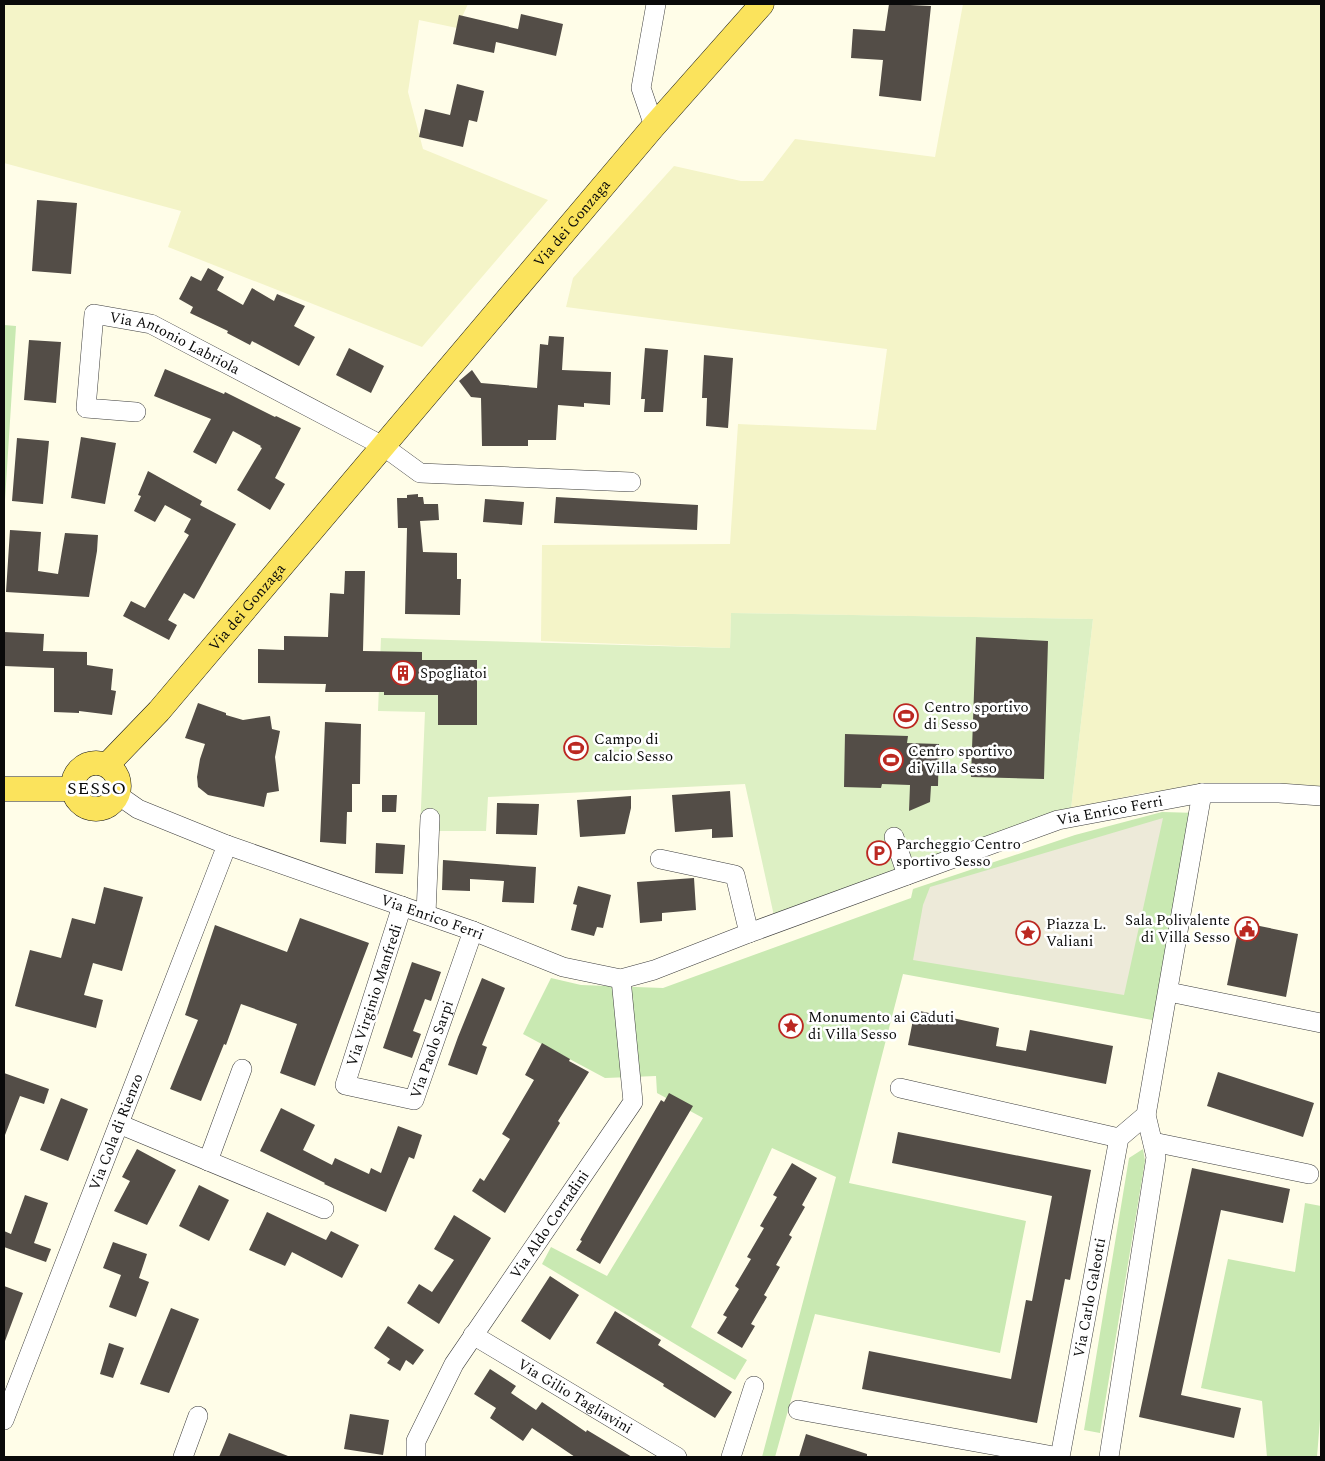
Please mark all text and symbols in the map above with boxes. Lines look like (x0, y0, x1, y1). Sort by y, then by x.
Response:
street label: Via dei Gonzaga (528, 174, 617, 273)
street label: Via Antonio Labriola (108, 306, 245, 381)
street label: Via dei Gonzaga (203, 558, 292, 657)
building icon: Spogliatoi (390, 660, 416, 686)
place label: Spogliatoi (420, 662, 487, 685)
place label: Centro sportivo di Sesso (924, 696, 1029, 736)
sports icon: Centro sportivo di Sesso (893, 703, 919, 729)
place label: Campo di calcio Sesso (594, 728, 673, 768)
sports icon: Campo di calcio Sesso (563, 735, 589, 761)
place label: Centro sportivo di Villa Sesso (908, 740, 1013, 780)
sports icon: Centro sportivo di Villa Sesso (878, 747, 904, 773)
district label: SESSO (67, 775, 127, 802)
street label: Via Enrico Ferri (1055, 790, 1165, 832)
place label: Parcheggio Centro sportivo Sesso (896, 833, 1021, 873)
parking icon: Parcheggio Centro sportivo Sesso (866, 840, 892, 866)
street label: Via Enrico Ferri (378, 889, 487, 946)
place label: Sala Polivalente di Villa Sesso (1125, 909, 1230, 949)
place label: Piazza L. Valiani (1046, 913, 1106, 953)
public building icon: Sala Polivalente di Villa Sesso (1234, 916, 1260, 942)
place icon: Piazza L. Valiani (1015, 920, 1041, 946)
street label: Via Virginio Manfredi (341, 921, 408, 1069)
street label: Via Paolo Sarpi (404, 997, 460, 1102)
place label: Monumento ai Caduti di Villa Sesso (808, 1006, 955, 1046)
place icon: Monumento ai Caduti di Villa Sesso (778, 1013, 804, 1039)
street label: Via Cola di Rienzo (83, 1070, 149, 1194)
street label: Via Aldo Corradini (504, 1165, 595, 1284)
street label: Via Carlo Galeotti (1068, 1236, 1112, 1360)
street label: Via Gilio Tagliavini (513, 1353, 637, 1440)

